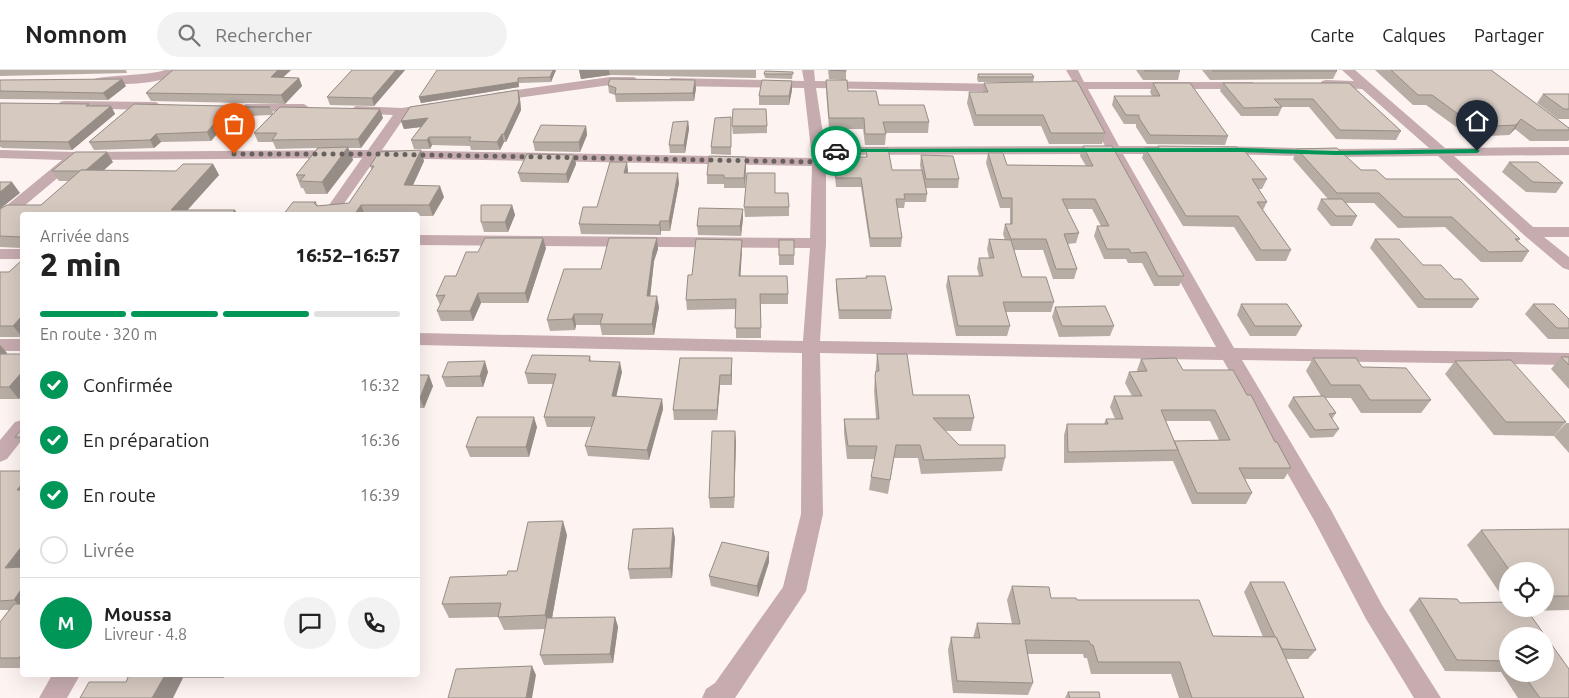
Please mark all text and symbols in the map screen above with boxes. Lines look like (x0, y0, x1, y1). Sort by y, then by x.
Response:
search box (157, 12, 507, 57)
text: Nomnom (25, 21, 127, 48)
icon: search (175, 21, 203, 49)
text: Rechercher (215, 24, 312, 46)
text: Carte (1310, 25, 1354, 45)
text: Calques (1382, 25, 1446, 45)
text: Partager (1474, 25, 1544, 45)
pin (1456, 100, 1498, 151)
pin (213, 103, 255, 154)
icon: home (1463, 107, 1491, 135)
icon: bag (220, 110, 248, 138)
courier (811, 126, 861, 176)
icon: car (822, 137, 850, 165)
text: Arrivée dans (40, 227, 129, 245)
text: 16:52–16:57 (295, 244, 400, 266)
text: 2 min (40, 246, 121, 282)
text: En route · 320 m (40, 325, 157, 343)
icon: check (40, 371, 68, 399)
text: Confirmée (83, 374, 173, 396)
text: 16:32 (360, 376, 400, 394)
icon: check (40, 426, 68, 454)
text: En préparation (83, 429, 210, 451)
text: 16:36 (360, 431, 400, 449)
icon: check (40, 481, 68, 509)
text: En route (83, 484, 156, 506)
text: 16:39 (360, 486, 400, 504)
text: Livrée (83, 539, 135, 561)
map controls (1499, 562, 1554, 682)
button: locate (1499, 562, 1554, 617)
button: chat (284, 597, 336, 649)
button: phone (348, 597, 400, 649)
text: Moussa (104, 603, 172, 625)
text: M (58, 612, 74, 634)
text: Livreur · 4.8 (104, 625, 187, 643)
button: layers (1499, 627, 1554, 682)

